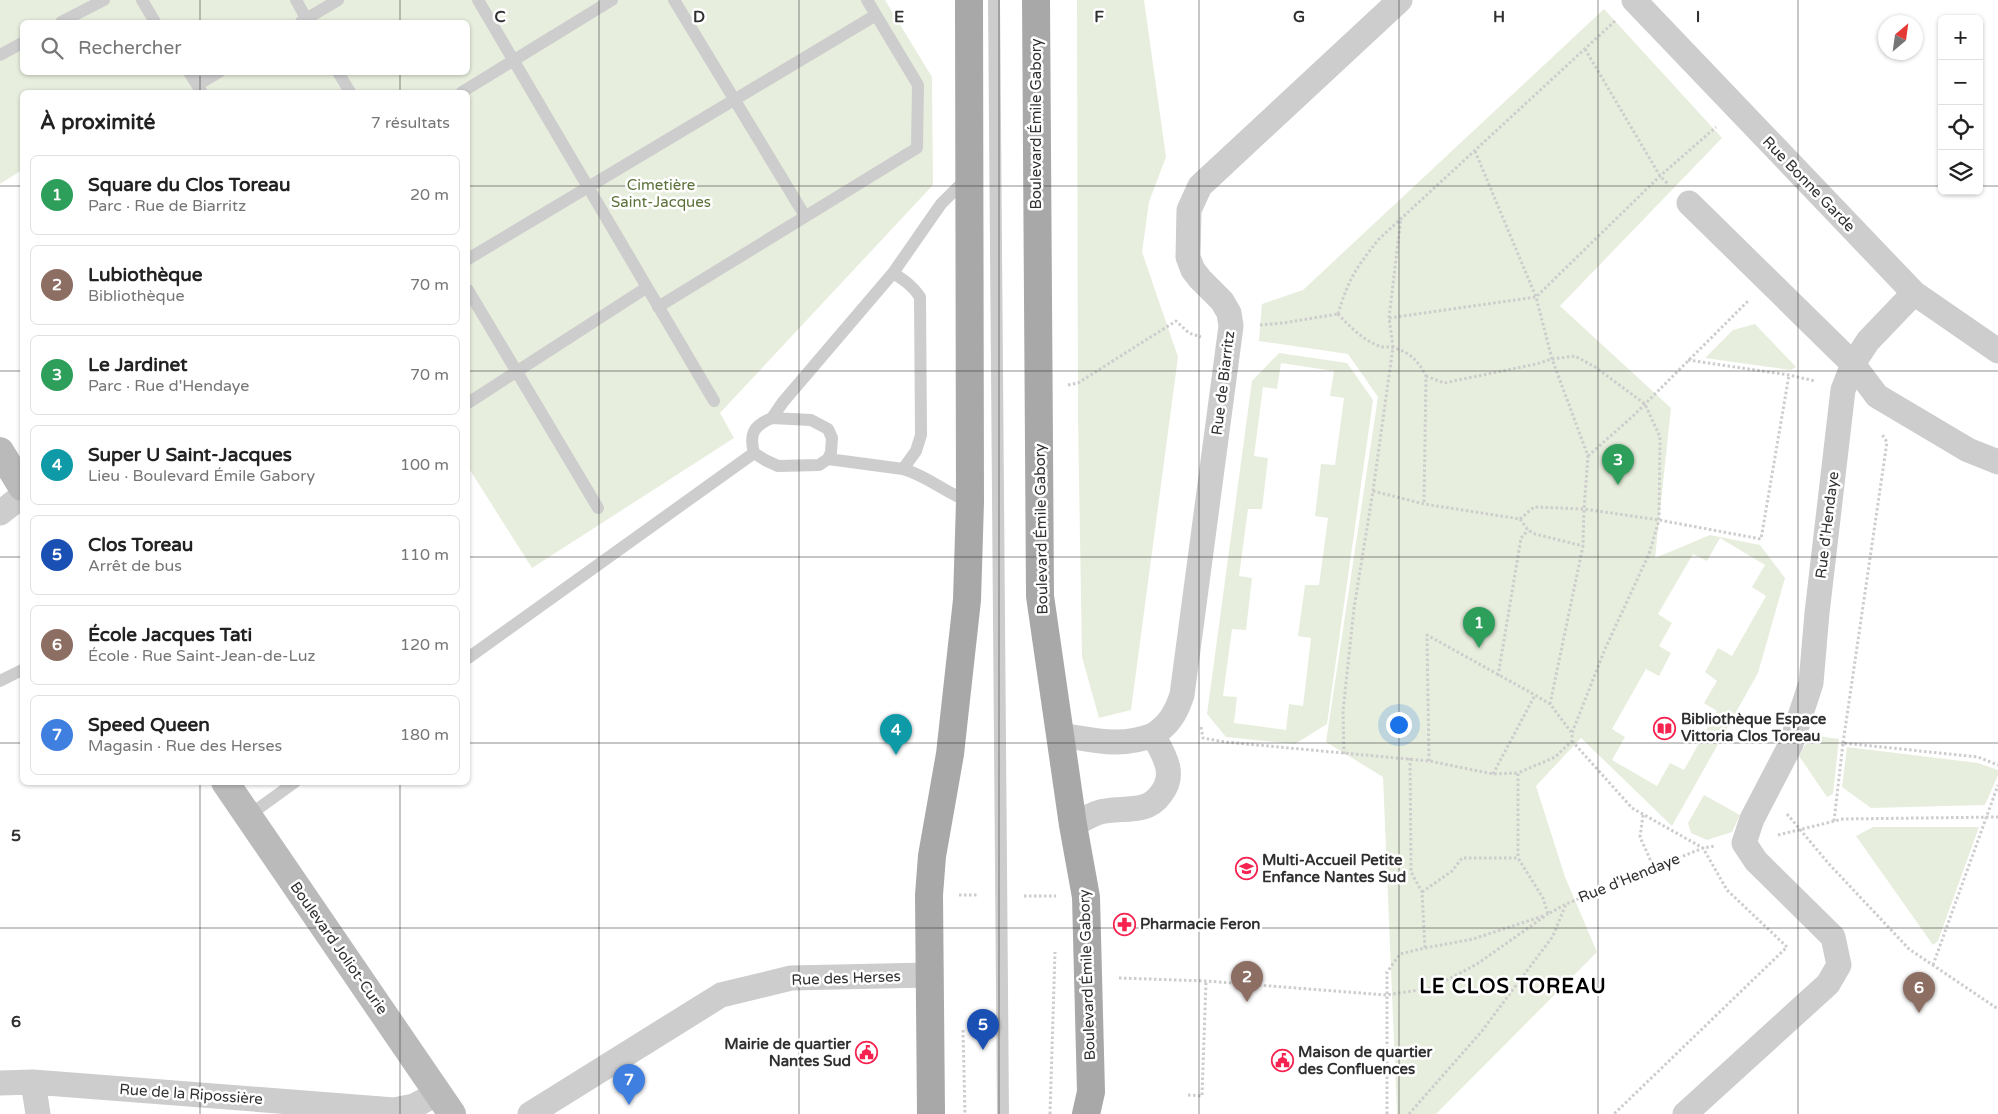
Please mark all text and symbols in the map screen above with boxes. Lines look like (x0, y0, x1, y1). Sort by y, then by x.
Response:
text: C (494, 7, 506, 27)
text: D (693, 7, 705, 27)
text: E (894, 7, 904, 27)
text: F (1094, 7, 1104, 27)
text: G (1293, 7, 1305, 27)
text: H (1493, 7, 1505, 27)
text: I (1696, 7, 1700, 27)
north arrow (1878, 15, 1923, 60)
map controls (1938, 15, 1983, 195)
button: + (1938, 15, 1983, 60)
search box (20, 20, 470, 75)
icon: search (38, 34, 66, 62)
text: Rechercher (78, 37, 181, 59)
street label: Boulevard Émile Gabory (1027, 38, 1045, 210)
button: − (1938, 60, 1983, 105)
button: locate (1938, 105, 1983, 150)
text: À proximité (40, 110, 155, 135)
text: 7 résultats (371, 113, 450, 133)
street label: Rue Bonne Garde (1759, 133, 1859, 235)
button: layers (1938, 150, 1983, 195)
text: Square du Clos Toreau (88, 174, 291, 196)
park label: Cimetière Saint-Jacques (611, 176, 711, 211)
text: 1 (52, 185, 62, 205)
text: 20 m (410, 185, 449, 205)
text: Parc · Rue de Biarritz (88, 196, 246, 216)
text: Lubiothèque (88, 264, 203, 286)
text: 2 (52, 275, 62, 295)
text: 70 m (410, 275, 449, 295)
text: Bibliothèque (88, 286, 184, 306)
street label: Rue de Biarritz (1208, 330, 1238, 436)
text: Le Jardinet (88, 354, 187, 376)
text: 3 (52, 365, 62, 385)
text: 70 m (410, 365, 449, 385)
text: Parc · Rue d'Hendaye (88, 376, 249, 396)
street label: Boulevard Émile Gabory (1031, 443, 1051, 615)
text: Super U Saint-Jacques (88, 444, 292, 466)
pin: 3 (1602, 444, 1634, 485)
text: 4 (52, 455, 62, 475)
text: 100 m (400, 455, 449, 475)
text: Lieu · Boulevard Émile Gabory (88, 466, 315, 486)
street label: Rue d'Hendaye (1811, 470, 1843, 580)
text: Clos Toreau (88, 534, 193, 556)
text: 5 (52, 545, 62, 565)
text: 110 m (400, 545, 449, 565)
text: Arrêt de bus (88, 556, 182, 576)
pin: 1 (1463, 607, 1495, 648)
text: École Jacques Tati (88, 624, 252, 646)
text: 6 (52, 635, 62, 655)
text: 120 m (400, 635, 449, 655)
text: École · Rue Saint-Jean-de-Luz (88, 646, 315, 666)
place label: Bibliothèque Espace Vittoria Clos Toreau (1681, 710, 1827, 745)
your location (1386, 712, 1412, 738)
text: Speed Queen (88, 714, 210, 736)
pin: 4 (880, 714, 912, 755)
library icon: Bibliothèque Espace Vittoria Clos Toreau (1653, 716, 1677, 740)
text: 7 (52, 725, 62, 745)
text: 180 m (400, 725, 449, 745)
text: Magasin · Rue des Herses (88, 736, 282, 756)
text: 5 (11, 826, 21, 846)
street label: Rue d'Hendaye (1576, 849, 1682, 907)
place label: Multi-Accueil Petite Enfance Nantes Sud (1262, 851, 1406, 886)
school or university icon: Multi-Accueil Petite Enfance Nantes Sud (1234, 857, 1258, 881)
street label: Boulevard Joliot-Curie (286, 878, 392, 1018)
street label: Boulevard Émile Gabory (1075, 889, 1099, 1061)
pharmacy icon: Pharmacie Feron (1112, 912, 1136, 936)
place label: Pharmacie Feron (1140, 915, 1260, 933)
pin: 2 (1231, 961, 1263, 1002)
street label: Rue des Herses (791, 967, 901, 989)
pin: 6 (1903, 972, 1935, 1013)
district label: LE CLOS TOREAU (1419, 975, 1607, 999)
pin: 5 (967, 1009, 999, 1050)
text: 6 (11, 1012, 21, 1032)
place label: Mairie de quartier Nantes Sud (724, 1035, 851, 1070)
public building icon: Mairie de quartier Nantes Sud (855, 1041, 879, 1065)
place label: Maison de quartier des Confluences (1298, 1043, 1433, 1078)
public building icon: Maison de quartier des Confluences (1270, 1049, 1294, 1073)
pin: 7 (613, 1064, 645, 1105)
street label: Rue de la Ripossière (119, 1080, 263, 1108)

